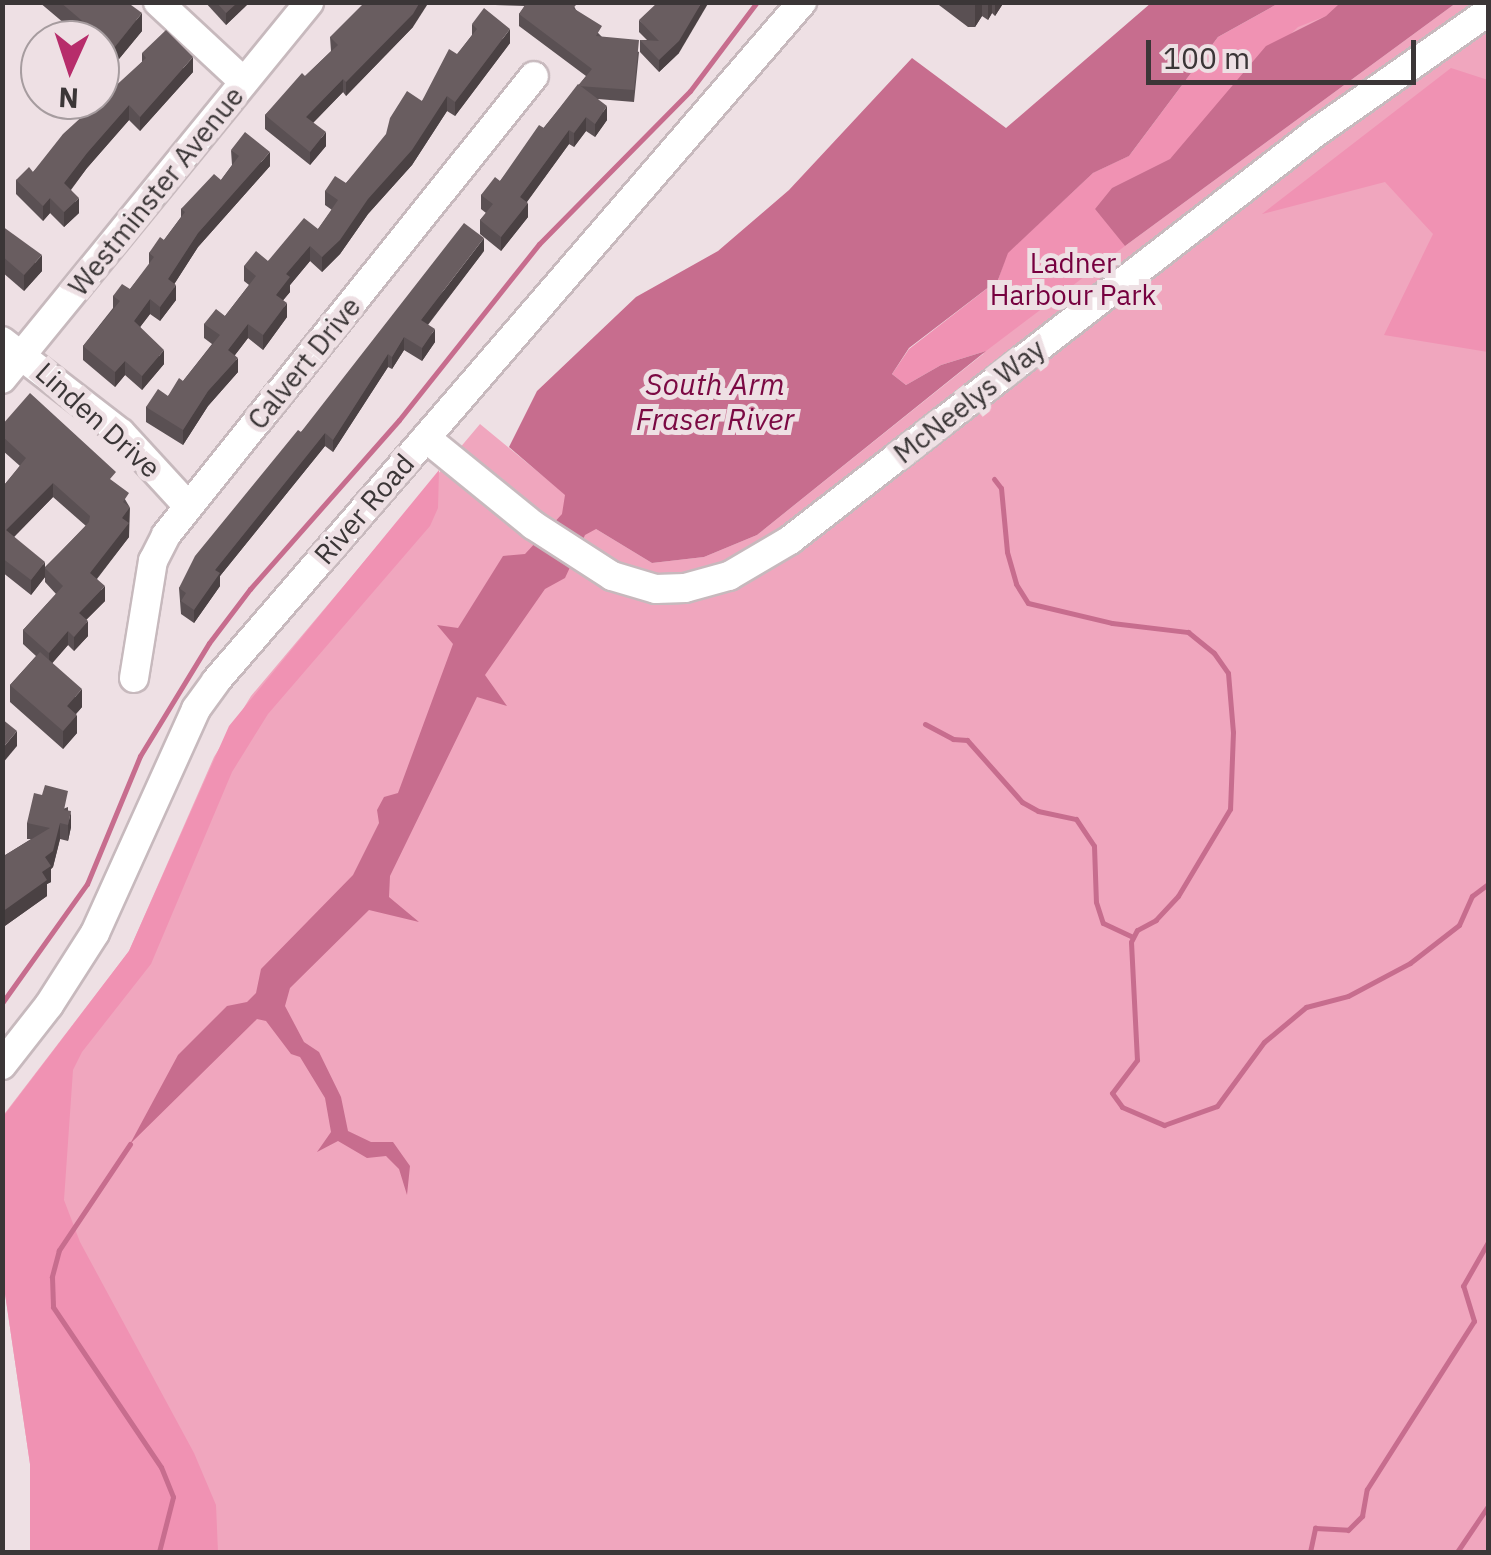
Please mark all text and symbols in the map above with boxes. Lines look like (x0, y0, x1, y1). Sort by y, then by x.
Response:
north arrow (20, 20, 120, 120)
scale bar (1151, 20, 1421, 82)
text: 100 m (1163, 38, 1250, 77)
text: N (57, 79, 80, 117)
street label: Westminster Avenue (61, 80, 251, 302)
park label: Ladner Harbour Park (990, 246, 1156, 312)
street label: Calvert Drive (240, 290, 368, 436)
street label: McNeelys Way (887, 332, 1051, 470)
street label: Linden Drive (29, 355, 167, 485)
water label: South Arm Fraser River (636, 366, 794, 436)
street label: River Road (307, 447, 421, 571)

